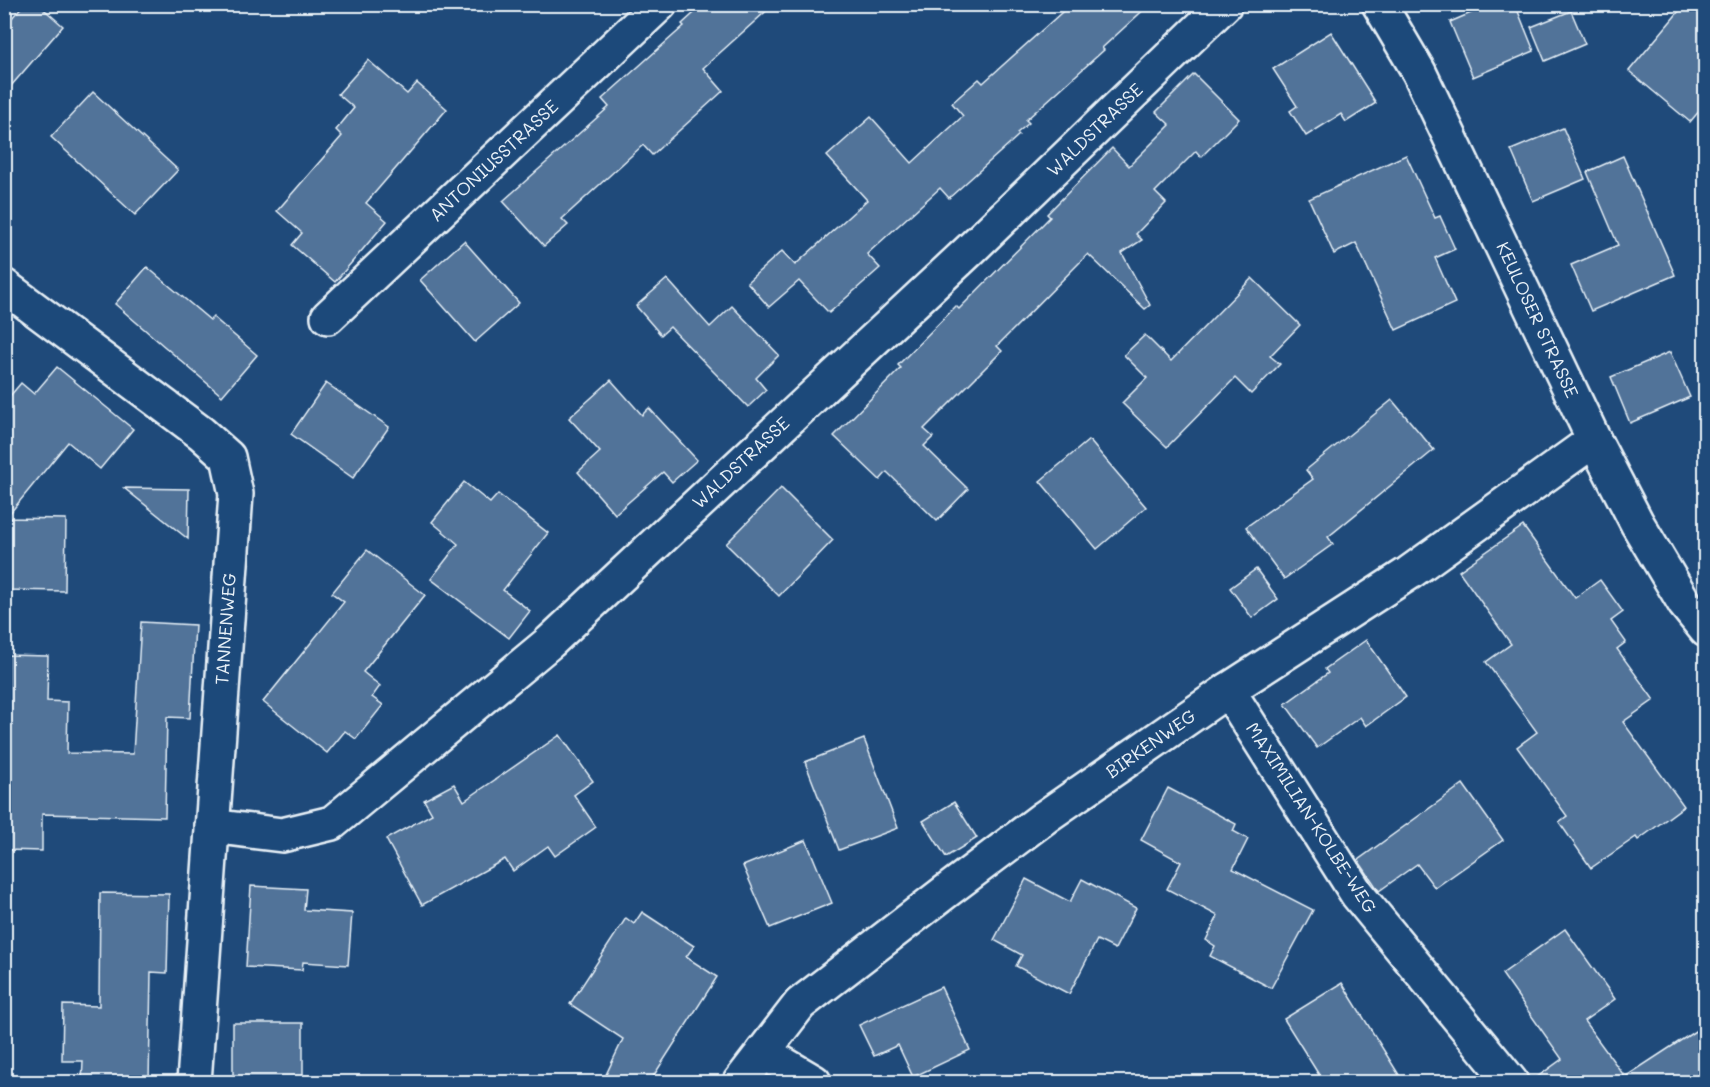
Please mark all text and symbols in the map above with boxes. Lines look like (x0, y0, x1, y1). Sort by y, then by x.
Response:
street label: WALDSTRASSE (1041, 77, 1148, 181)
street label: ANTONIUSSTRASSE (424, 94, 563, 226)
street label: KEULOSER STRASSE (1491, 238, 1585, 401)
street label: WALDSTRASSE (686, 411, 794, 514)
street label: TANNENWEG (209, 572, 241, 686)
street label: BIRKENWEG (1101, 703, 1200, 783)
street label: MAXIMILIAN-KOLBE-WEG (1241, 718, 1383, 917)

